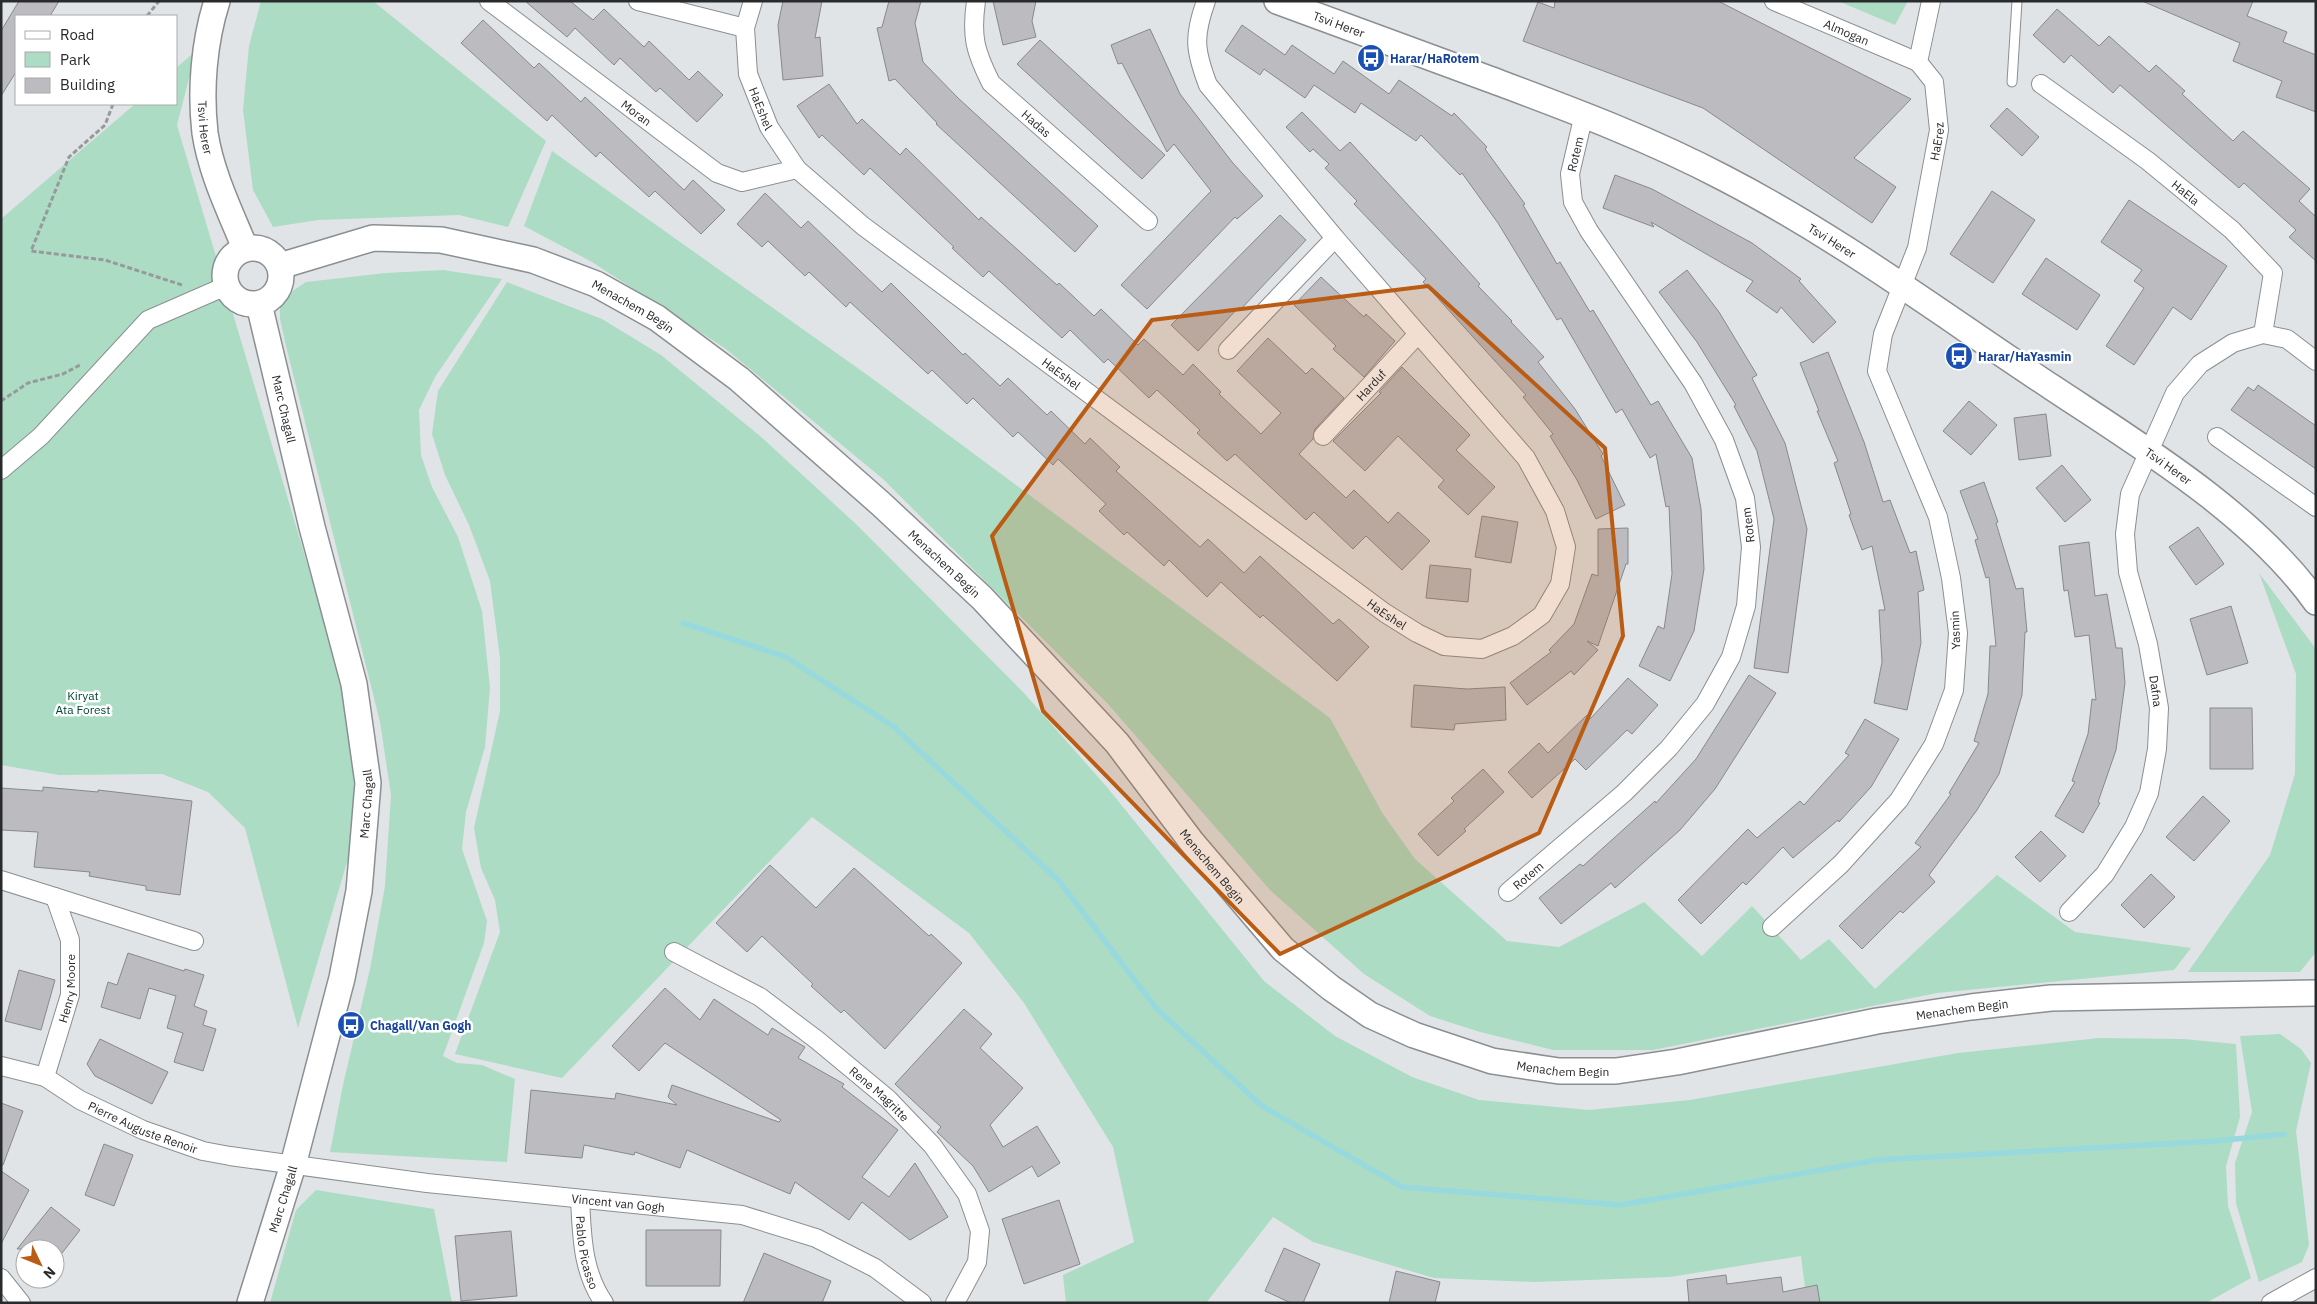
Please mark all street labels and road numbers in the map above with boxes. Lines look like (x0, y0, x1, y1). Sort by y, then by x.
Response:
street label: Tsvi Herer (1311, 7, 1367, 40)
street label: Almogan (1822, 16, 1872, 48)
street label: HaEshel (746, 85, 776, 133)
street label: Moran (619, 96, 655, 129)
street label: Tsvi Herer (195, 100, 217, 156)
street label: Hadas (1019, 106, 1055, 140)
street label: HaErez (1926, 121, 1947, 162)
street label: Rotem (1563, 135, 1586, 173)
street label: HaEla (2169, 176, 2203, 208)
street label: Tsvi Herer (1805, 220, 1860, 261)
street label: Menachem Begin (590, 276, 677, 336)
street label: HaEshel (1039, 354, 1084, 392)
street label: Harduf (1353, 366, 1389, 403)
street label: Marc Chagall (269, 374, 299, 444)
street label: Tsvi Herer (2142, 444, 2196, 488)
street label: Rotem (1738, 506, 1758, 544)
street label: Menachem Begin (906, 526, 984, 600)
street label: HaEshel (1364, 595, 1410, 632)
street label: Yasmin (1947, 610, 1963, 650)
street label: Dafna (2146, 674, 2166, 708)
street label: Marc Chagall (356, 768, 376, 839)
street label: Menachem Begin (1177, 826, 1248, 907)
street label: Rotem (1509, 858, 1546, 892)
street label: Henry Moore (55, 954, 78, 1024)
street label: Menachem Begin (1915, 995, 2009, 1023)
street label: Menachem Begin (1516, 1057, 1609, 1079)
street label: Rene Magritte (847, 1063, 913, 1125)
street label: Pierre Auguste Renoir (86, 1098, 200, 1156)
street label: Marc Chagall (265, 1164, 300, 1234)
street label: Vincent van Gogh (571, 1190, 666, 1215)
street label: Pablo Picasso (573, 1215, 602, 1292)

